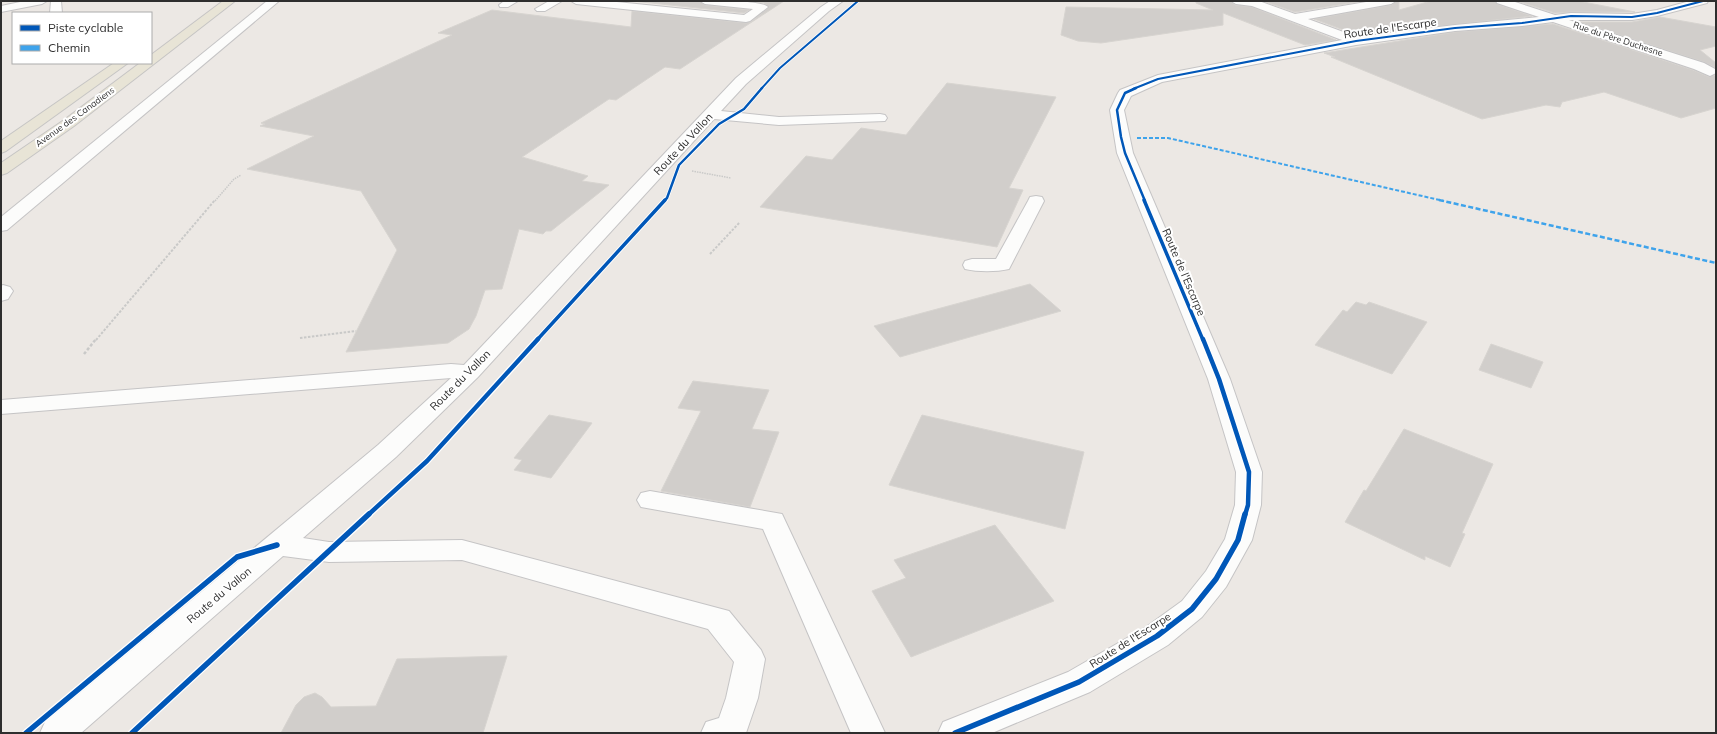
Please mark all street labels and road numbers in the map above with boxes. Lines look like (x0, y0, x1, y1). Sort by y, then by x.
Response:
street label: Route de l'Escarpe (1343, 15, 1437, 41)
street label: Rue du Père Duchesne (1572, 19, 1665, 58)
street label: Avenue des Canadiens (33, 84, 116, 149)
street label: Route du Vallon (651, 110, 715, 178)
street label: Route de l'Escarpe (1159, 226, 1209, 318)
street label: Route du Vallon (427, 347, 493, 413)
street label: Route du Vallon (184, 564, 254, 626)
street label: Route de l'Escarpe (1087, 609, 1173, 671)

